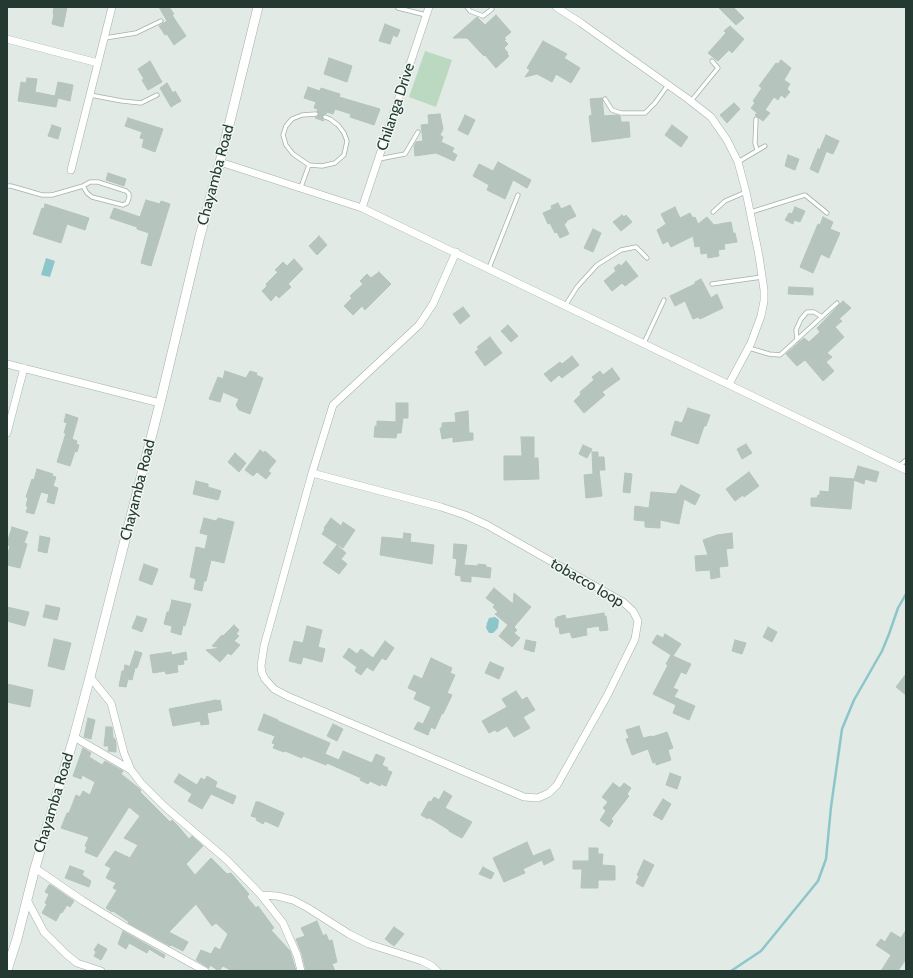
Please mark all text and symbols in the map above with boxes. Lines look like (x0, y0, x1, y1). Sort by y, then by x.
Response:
street label: Chilanga Drive (373, 61, 419, 153)
street label: Chayamba Road (194, 123, 238, 227)
street label: Chayamba Road (117, 438, 159, 542)
street label: tobacco loop (547, 555, 627, 611)
street label: Chayamba Road (30, 751, 78, 855)

